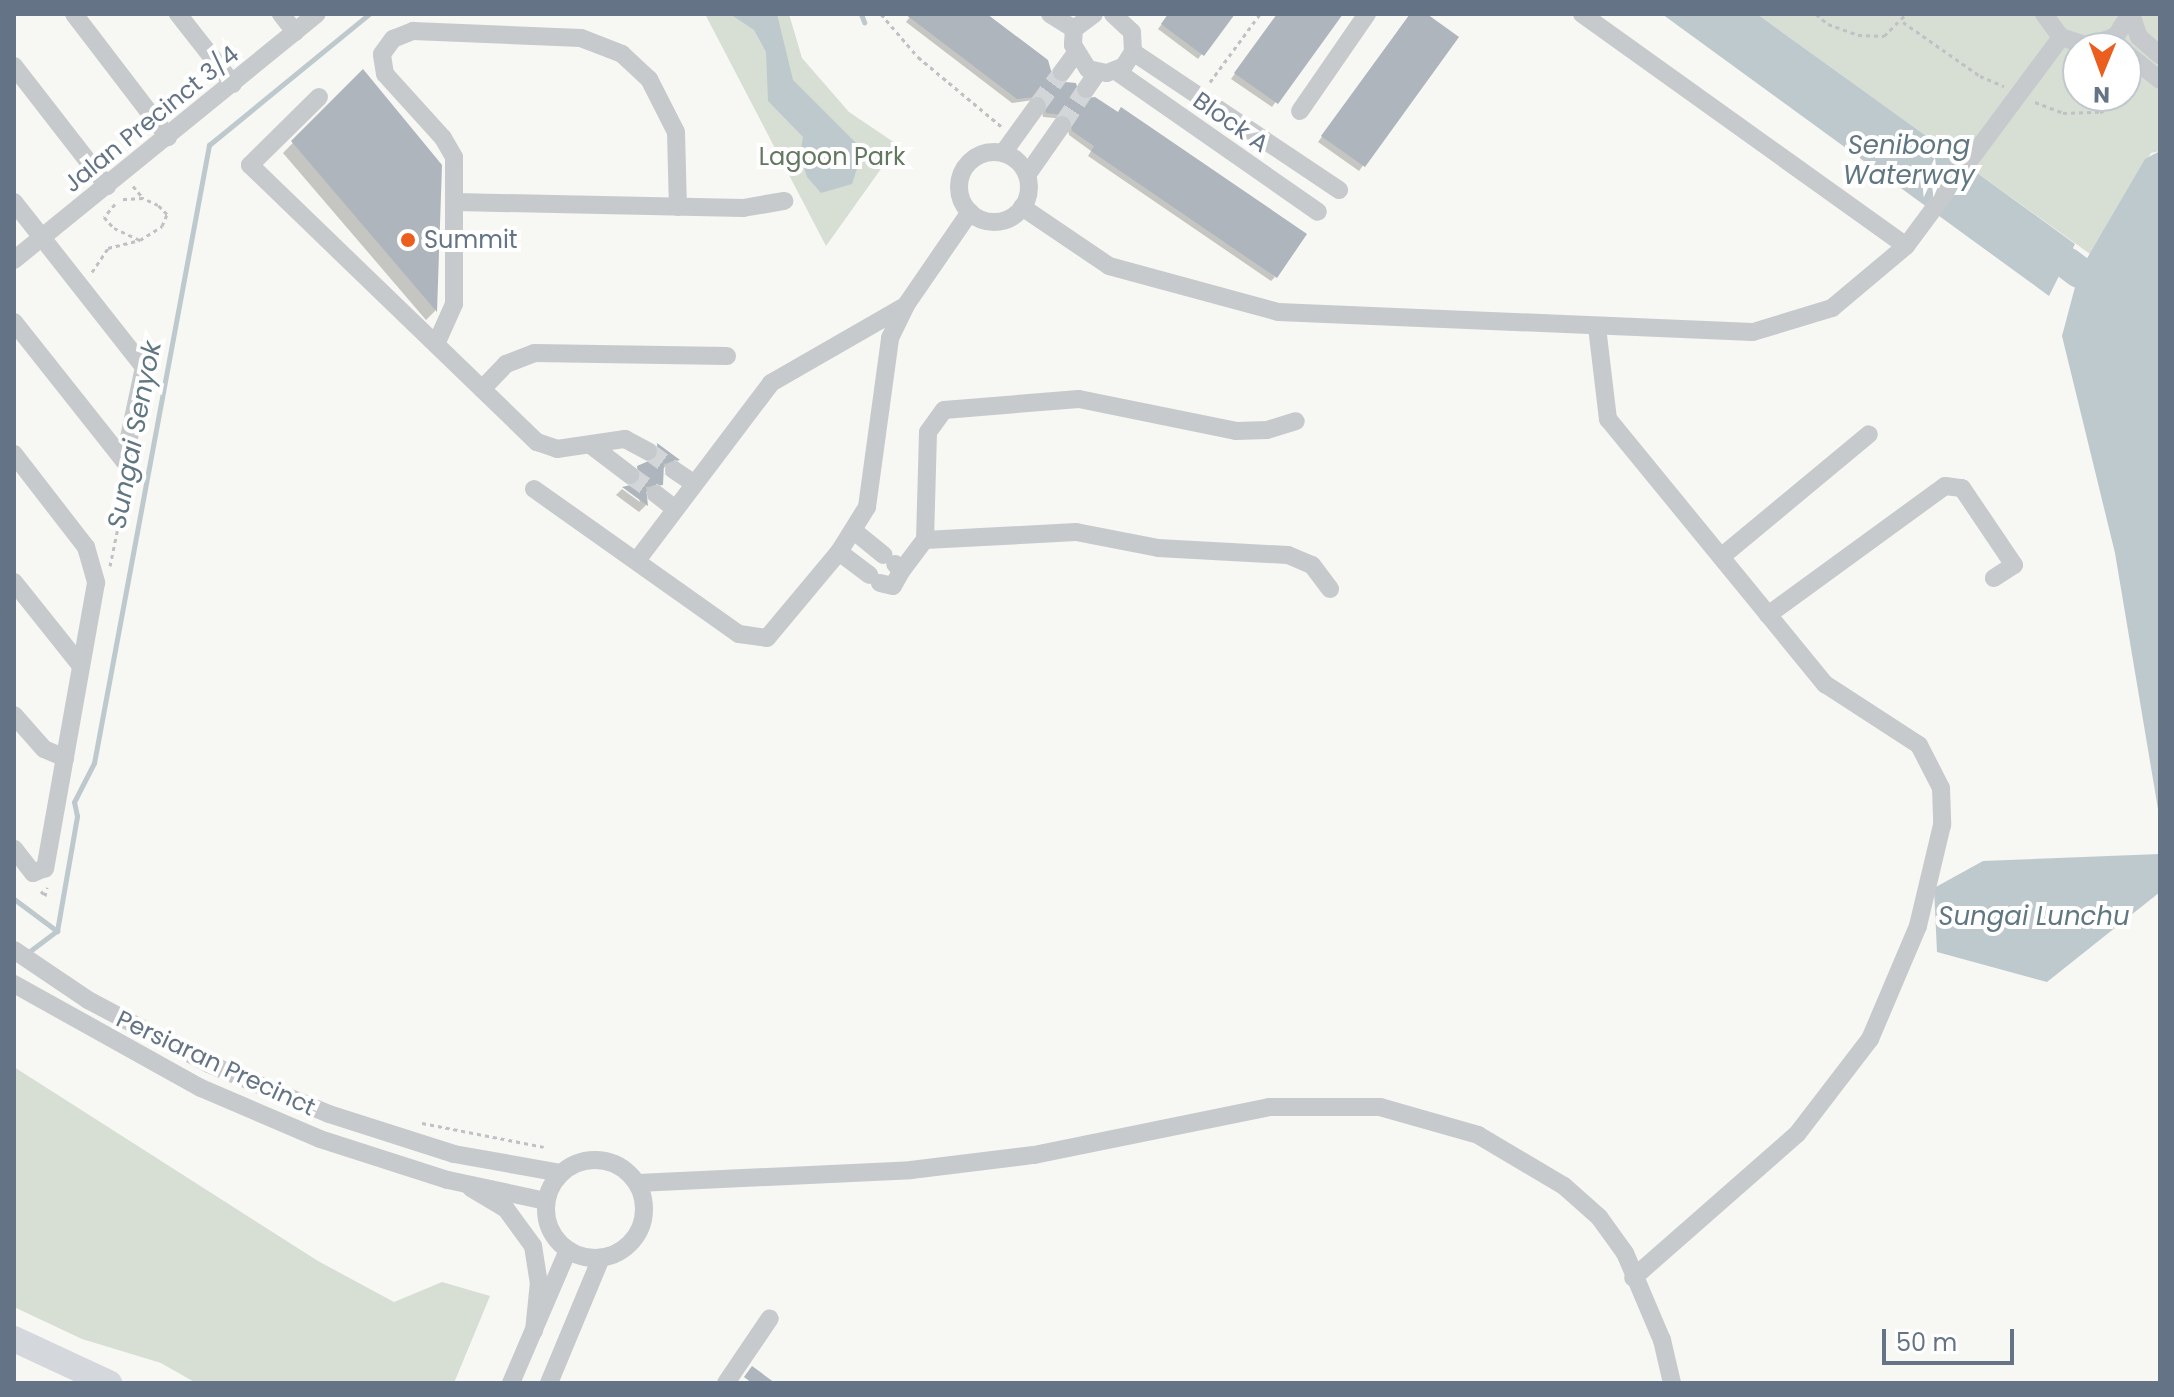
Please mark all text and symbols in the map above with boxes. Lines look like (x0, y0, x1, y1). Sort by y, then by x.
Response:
north arrow (2062, 32, 2142, 112)
street label: Jalan Precinct 3/4 (58, 40, 244, 198)
text: N (2093, 79, 2110, 110)
street label: Block A (1188, 86, 1274, 158)
water label: Senibong Waterway (1843, 130, 1975, 192)
park label: Lagoon Park (759, 143, 905, 171)
place label: Summit (424, 226, 518, 254)
marker: Summit (399, 231, 417, 249)
water label: Sungai Senyok (102, 339, 168, 531)
water label: Sungai Lunchu (1938, 901, 2130, 933)
street label: Persiaran Precinct (112, 1004, 320, 1122)
scale bar (1886, 1313, 2018, 1363)
text: 50 m (1896, 1326, 1957, 1359)

